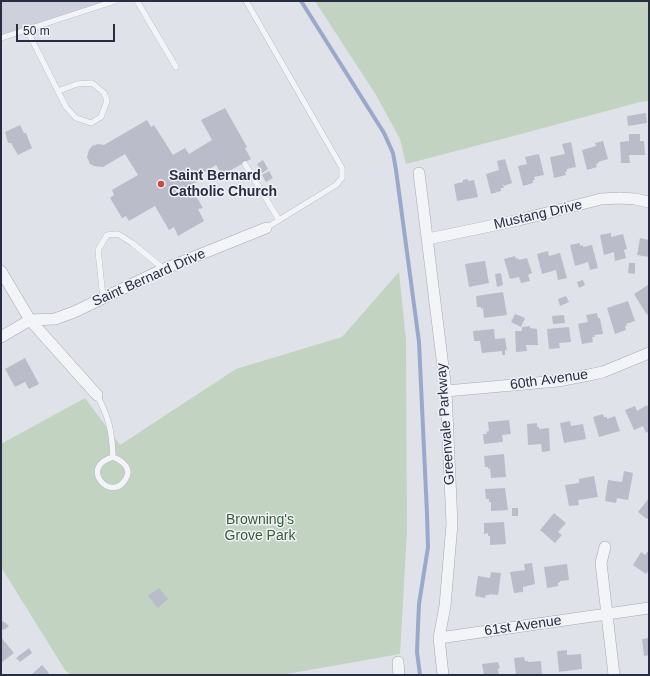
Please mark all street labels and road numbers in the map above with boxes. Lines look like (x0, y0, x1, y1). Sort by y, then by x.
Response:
street label: Mustang Drive (492, 197, 584, 233)
street label: Saint Bernard Drive (90, 245, 208, 311)
street label: Greenvale Parkway (433, 362, 459, 486)
street label: 60th Avenue (509, 366, 589, 394)
street label: 61st Avenue (483, 612, 563, 640)

